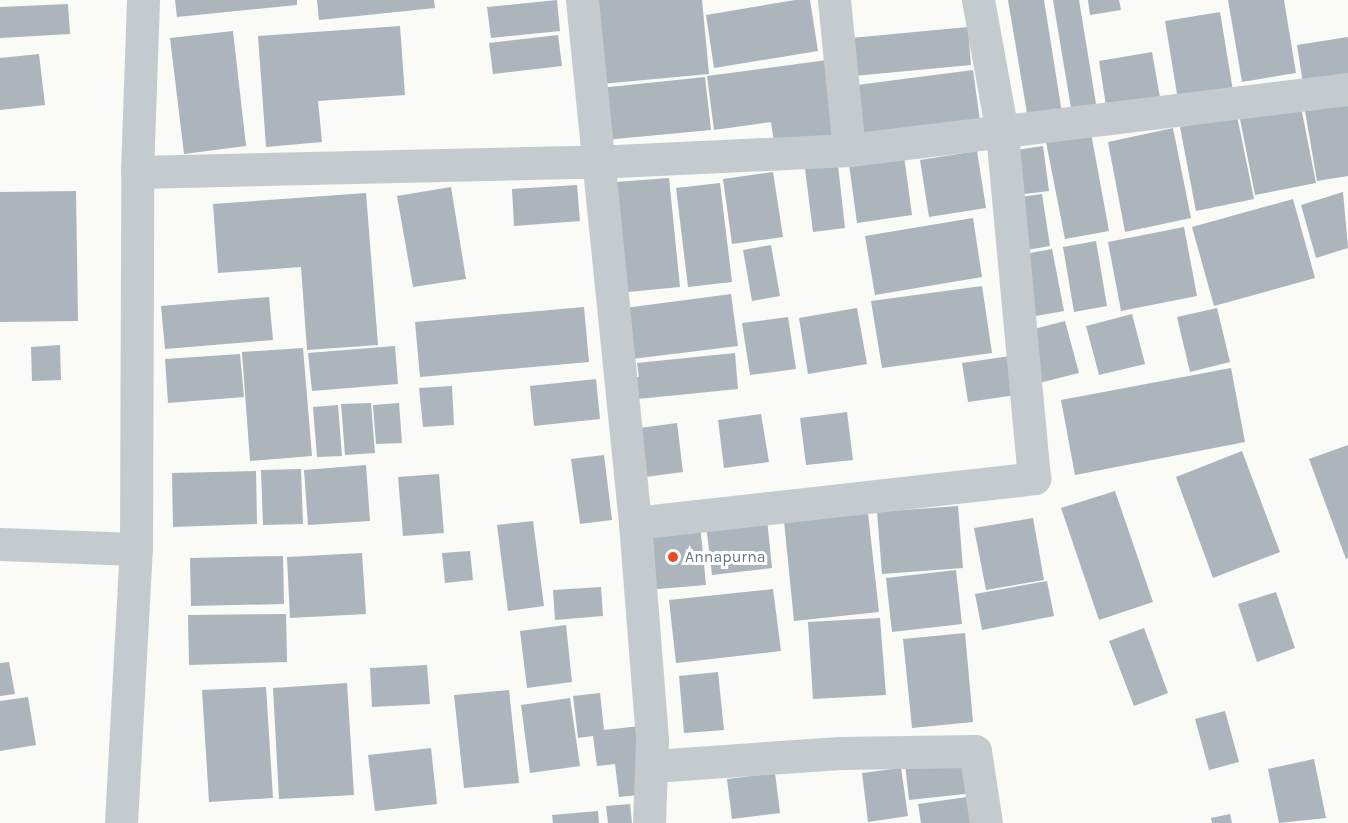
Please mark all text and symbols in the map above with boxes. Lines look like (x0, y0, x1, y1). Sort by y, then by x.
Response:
place label: Annapurna (685, 547, 766, 567)
marker: Annapurna (666, 550, 680, 564)

